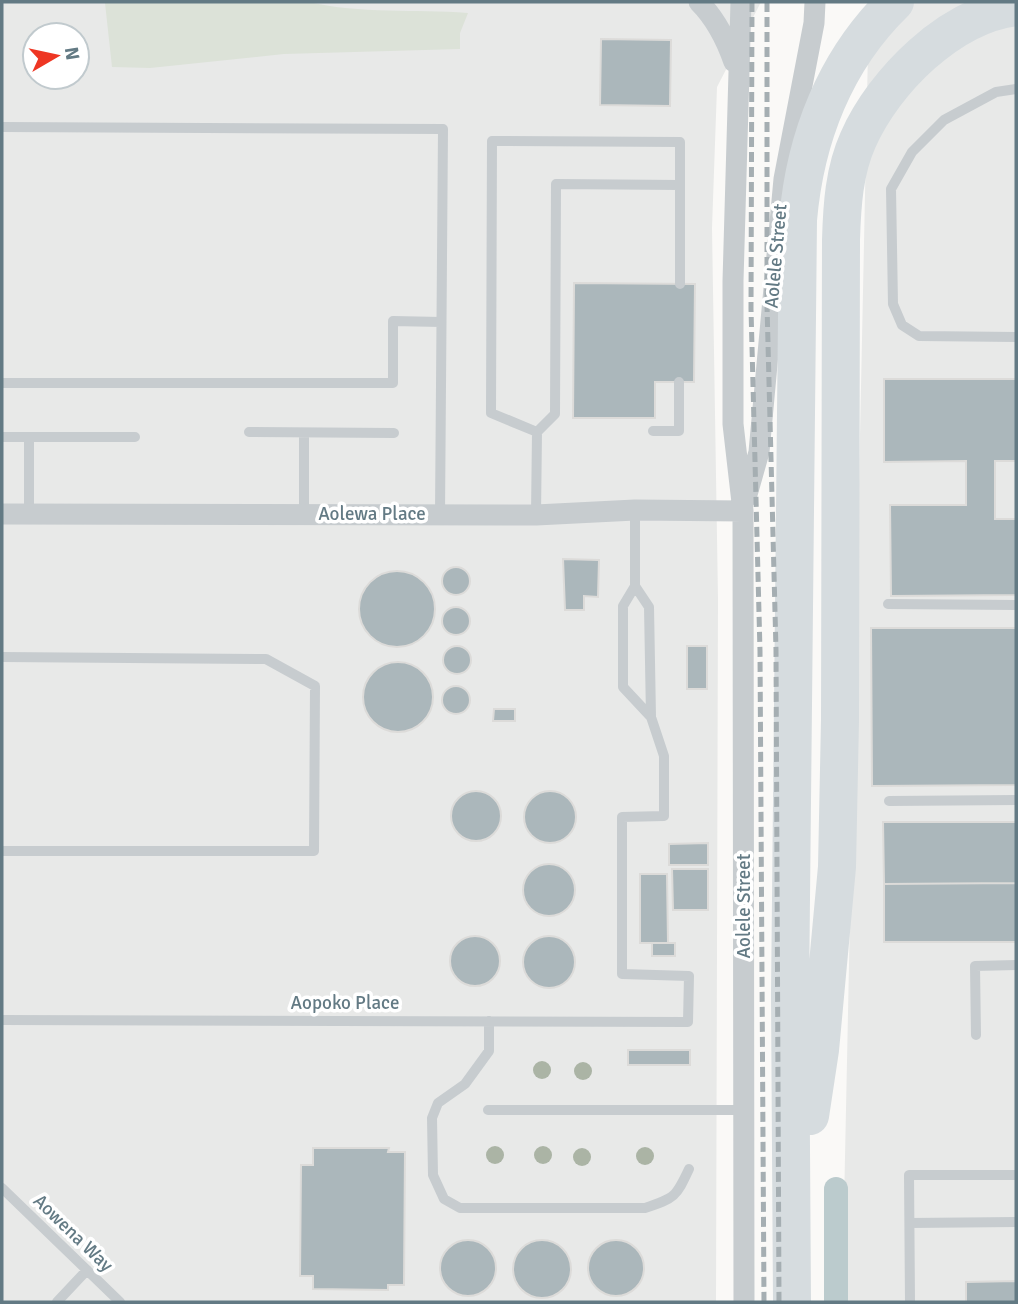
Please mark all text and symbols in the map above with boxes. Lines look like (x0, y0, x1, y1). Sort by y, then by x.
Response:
north arrow (21, 21, 91, 91)
text: N (59, 45, 85, 62)
street label: Aolele Street (759, 202, 793, 309)
street label: Aolewa Place (318, 502, 426, 526)
street label: Aolele Street (732, 853, 756, 958)
street label: Aopoko Place (291, 991, 399, 1015)
street label: Aowena Way (28, 1189, 118, 1277)

